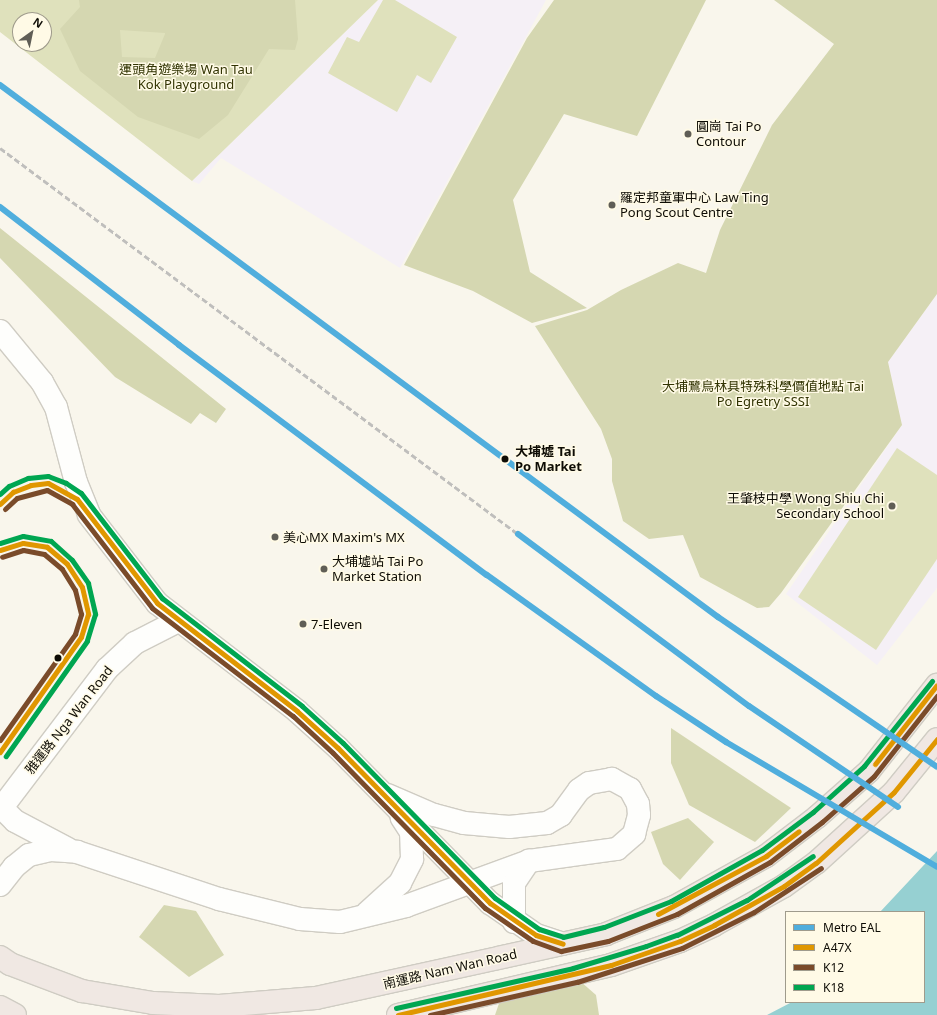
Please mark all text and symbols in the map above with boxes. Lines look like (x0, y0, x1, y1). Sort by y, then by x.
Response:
north arrow (12, 12, 52, 52)
text: N (30, 14, 46, 31)
park label: 運頭角遊樂場 Wan Tau Kok Playground (119, 62, 253, 93)
place label: 圓崗 Tai Po Contour (696, 119, 761, 150)
marker: 圓崗 Tai Po Contour (683, 129, 693, 139)
place label: 羅定邦童軍中心 Law Ting Pong Scout Centre (620, 190, 769, 221)
marker: 羅定邦童軍中心 Law Ting Pong Scout Centre (607, 200, 617, 210)
park label: 大埔鷺鳥林具特殊科學價值地點 Tai Po Egretry SSSI (662, 379, 864, 410)
place label: 大埔墟 Tai Po Market (515, 444, 582, 475)
marker: 大埔墟 Tai Po Market (498, 452, 512, 466)
place label: 王肇枝中學 Wong Shiu Chi Secondary School (727, 491, 884, 522)
marker: 王肇枝中學 Wong Shiu Chi Secondary School (887, 501, 897, 511)
place label: 美心MX Maxim's MX (283, 529, 405, 545)
marker: 美心MX Maxim's MX (270, 532, 280, 542)
place label: 大埔墟站 Tai Po Market Station (332, 554, 423, 585)
marker: 大埔墟站 Tai Po Market Station (319, 564, 329, 574)
place label: 7-Eleven (311, 616, 362, 632)
marker: 7-Eleven (298, 619, 308, 629)
unlabelled marker (53, 653, 63, 663)
street label: 雅運路 Nga Wan Road (22, 663, 116, 777)
legend (785, 911, 925, 1003)
text: Metro EAL (823, 919, 881, 936)
text: A47X (823, 939, 851, 956)
street label: 南運路 Nam Wan Road (382, 946, 518, 992)
text: K12 (823, 959, 844, 976)
text: K18 (823, 979, 844, 996)

